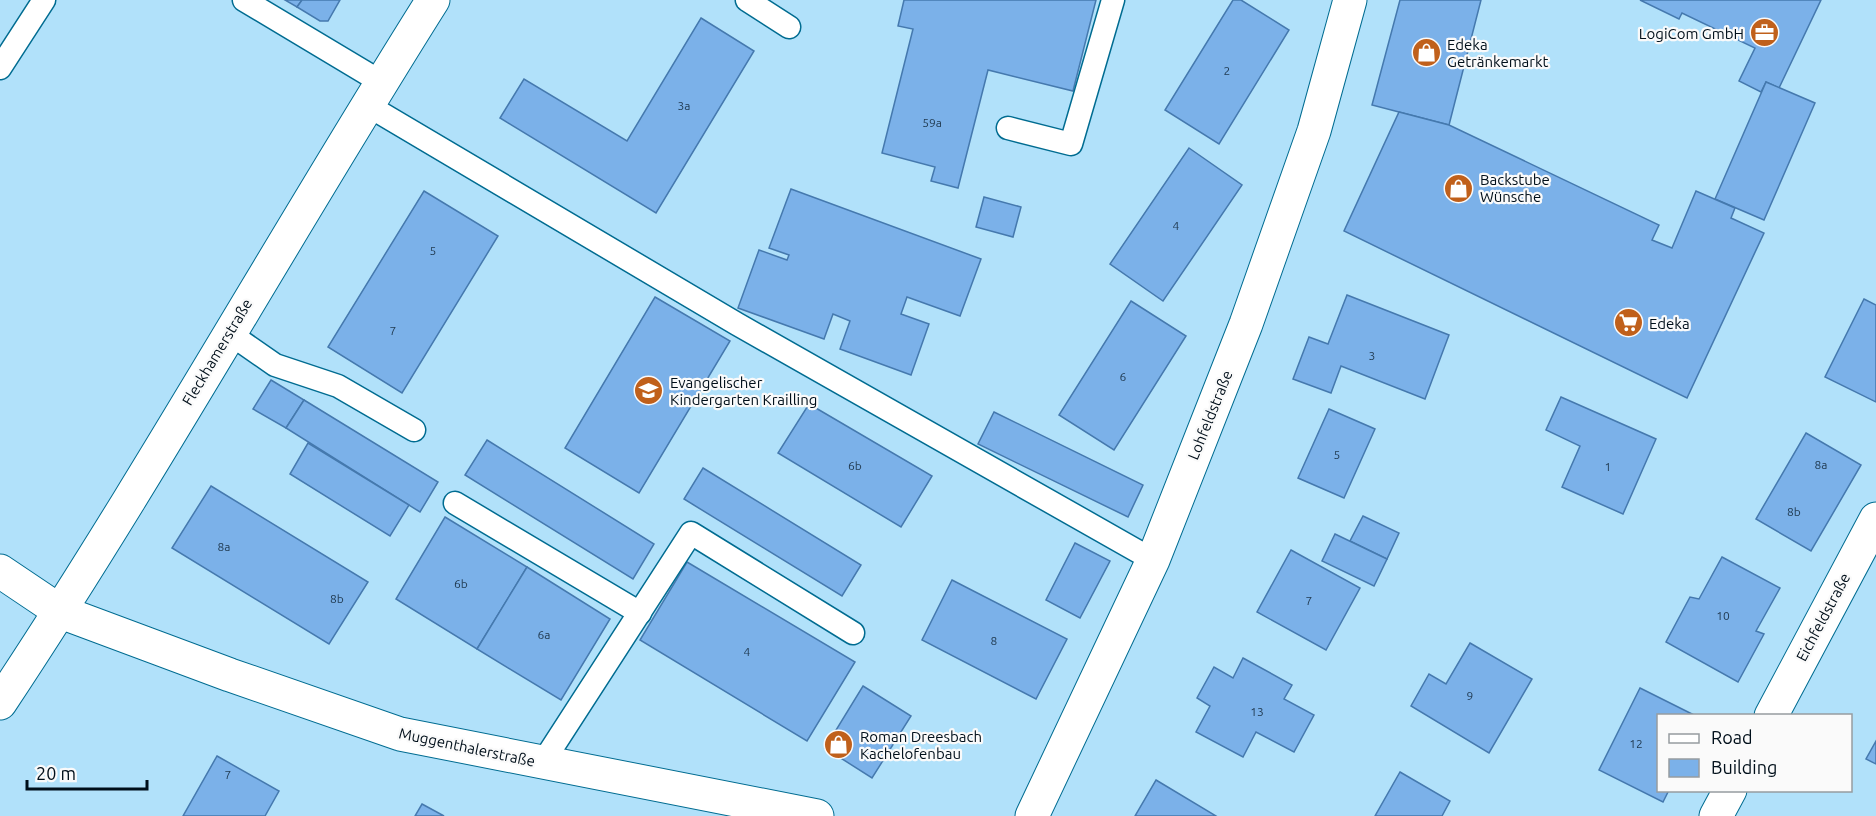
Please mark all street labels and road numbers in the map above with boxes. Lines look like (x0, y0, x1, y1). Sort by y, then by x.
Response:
street label: Fleckhamerstraße (179, 296, 255, 408)
street label: Lohfeldstraße (1184, 368, 1236, 462)
street label: Eichfeldstraße (1793, 570, 1853, 664)
street label: Muggenthalerstraße (397, 724, 537, 770)

